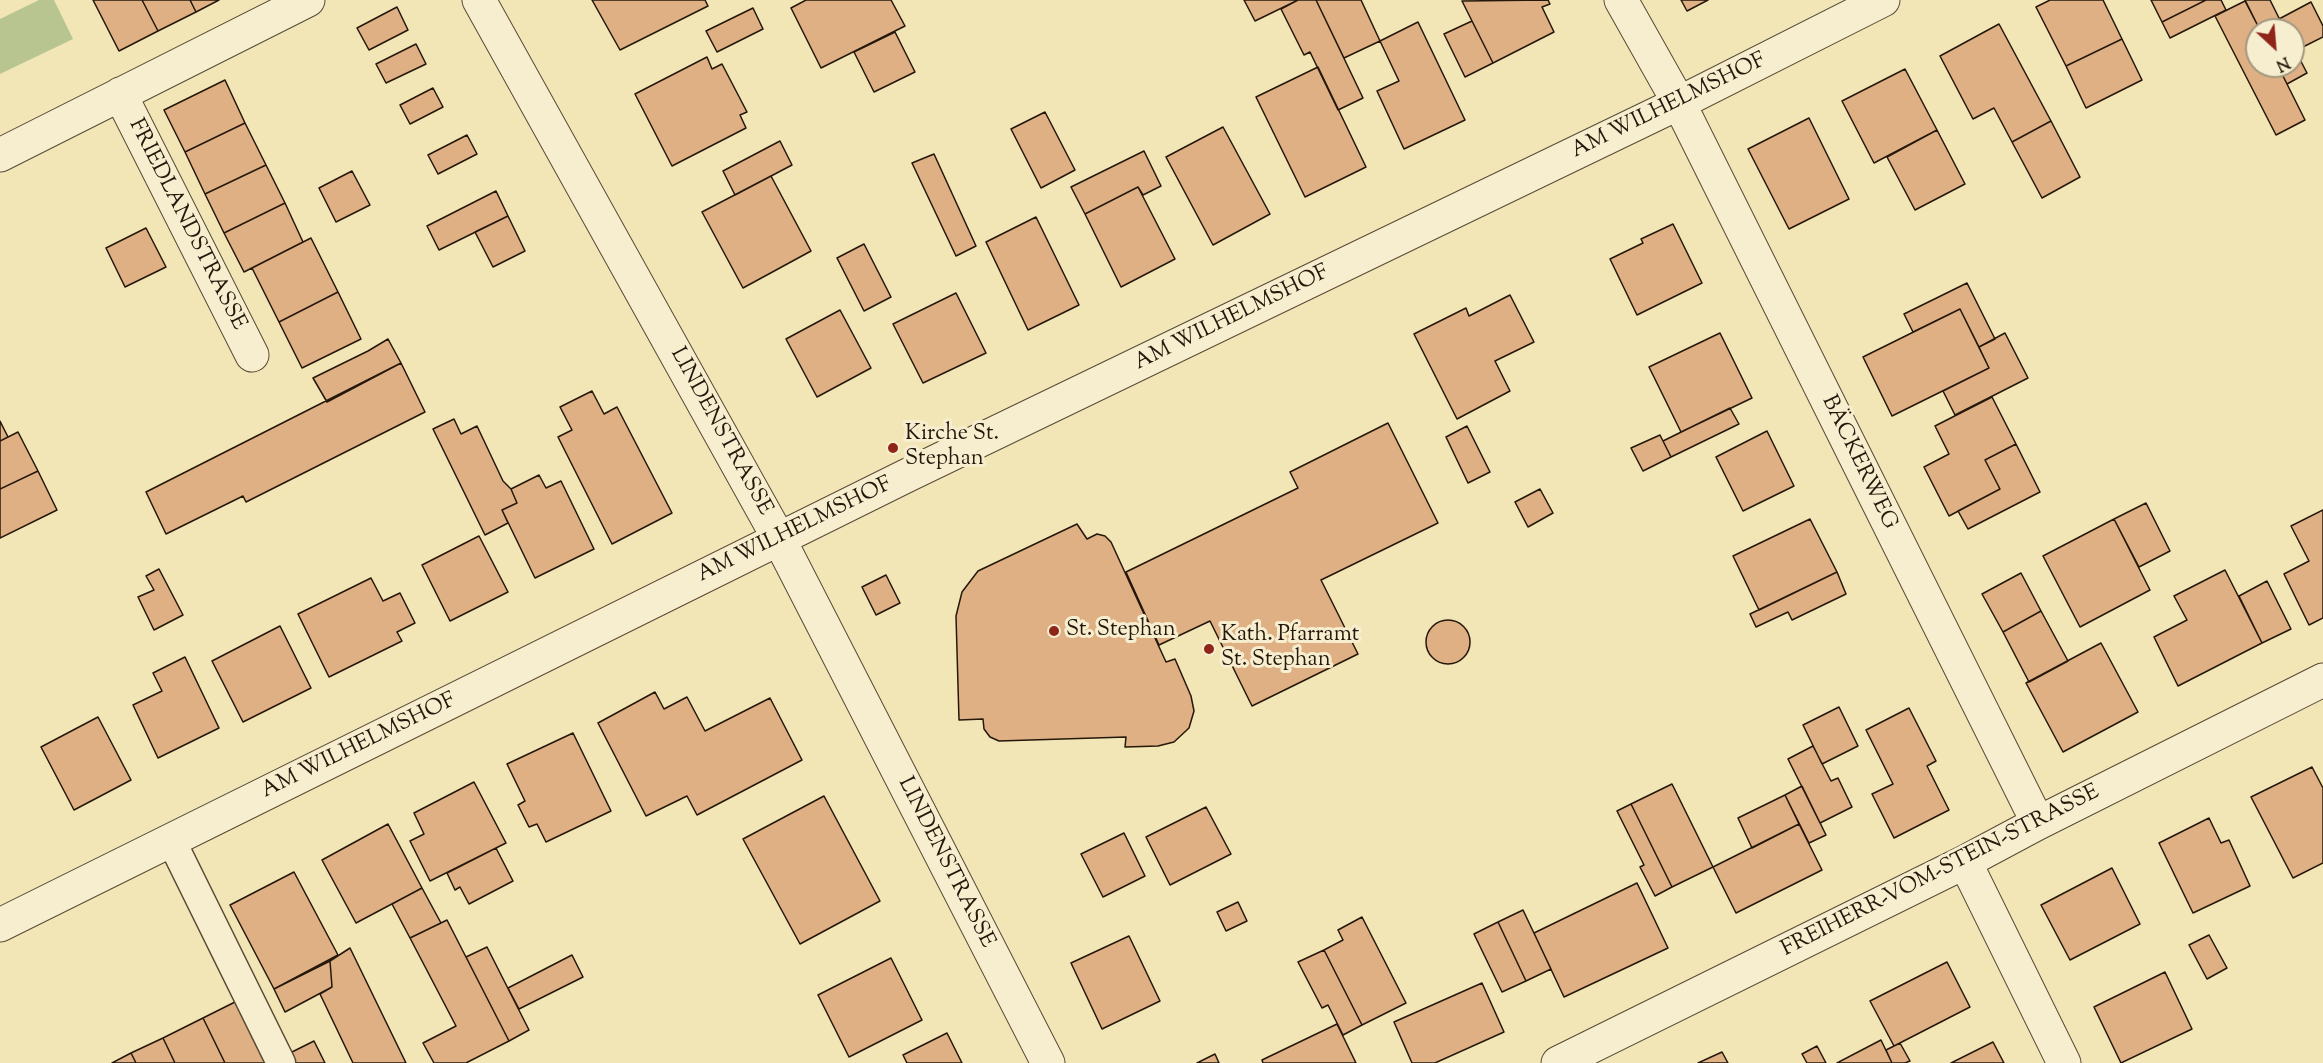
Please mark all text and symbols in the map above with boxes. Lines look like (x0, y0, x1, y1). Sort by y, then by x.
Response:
north arrow (2245, 18, 2305, 78)
street label: AM WILHELMSHOF (1568, 48, 1770, 166)
text: N (2271, 50, 2293, 76)
street label: FRIEDLANDSTRASSE (121, 115, 251, 335)
street label: AM WILHELMSHOF (1131, 260, 1333, 378)
street label: LINDENSTRASSE (663, 344, 777, 520)
street label: BÄCKERWEG (1814, 392, 1902, 534)
place label: Kirche St. Stephan (905, 422, 999, 474)
marker: Kirche St. Stephan (886, 441, 900, 455)
street label: AM WILHELMSHOF (694, 472, 896, 590)
place label: St. Stephan (1066, 618, 1176, 644)
place label: Kath. Pfarramt St. Stephan (1221, 623, 1359, 674)
marker: St. Stephan (1047, 624, 1061, 638)
marker: Kath. Pfarramt St. Stephan (1202, 642, 1216, 656)
street label: AM WILHELMSHOF (258, 688, 460, 806)
street label: LINDENSTRASSE (891, 773, 999, 953)
street label: FREIHERR-VOM-STEIN-STRASSE (1778, 780, 2104, 964)

